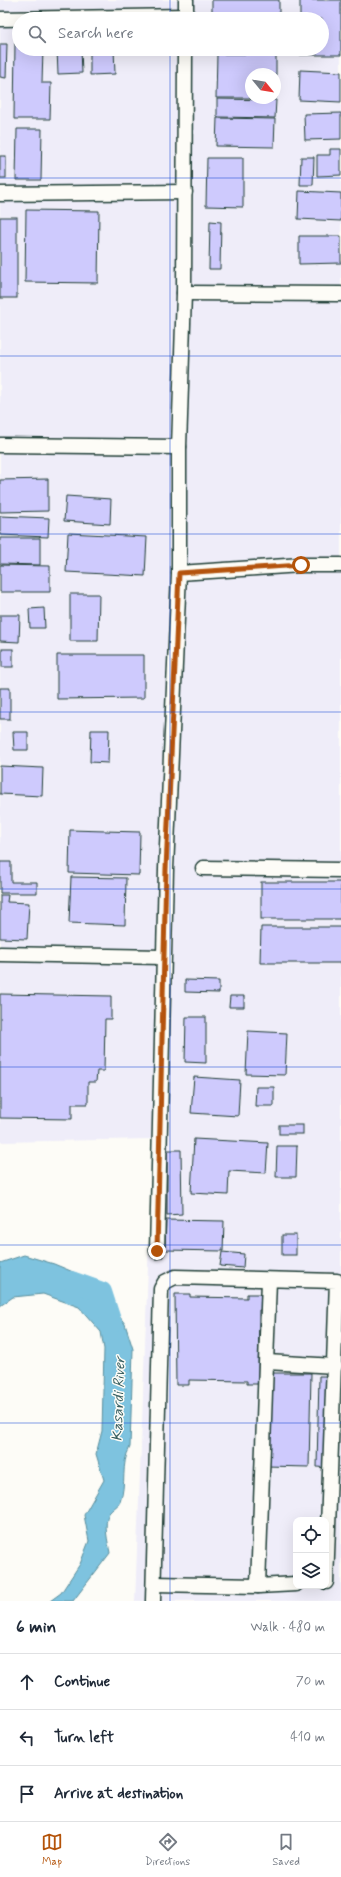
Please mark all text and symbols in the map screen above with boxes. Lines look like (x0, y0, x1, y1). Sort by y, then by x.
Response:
search box (12, 12, 329, 56)
icon: search (26, 23, 48, 45)
text: Search here (58, 24, 134, 44)
north arrow (245, 68, 281, 104)
route start (292, 556, 310, 574)
route end (148, 1242, 166, 1260)
water label: Kasardi River (108, 1355, 131, 1442)
map controls (293, 1517, 329, 1589)
button: locate (293, 1517, 329, 1553)
button: layers (293, 1553, 329, 1589)
text: 6 min (16, 1616, 56, 1638)
text: Walk · 480 m (251, 1619, 325, 1636)
icon: ahead (16, 1671, 38, 1693)
text: Continue (54, 1672, 110, 1692)
text: 70 m (296, 1673, 325, 1690)
icon: left (16, 1727, 38, 1749)
text: Turn left (54, 1728, 114, 1748)
text: 410 m (290, 1729, 325, 1746)
icon: arrive (16, 1783, 38, 1805)
text: Arrive at destination (54, 1784, 183, 1804)
tab: Map (41, 1831, 63, 1869)
tab: Directions (145, 1831, 190, 1869)
tab: Saved (272, 1831, 300, 1869)

